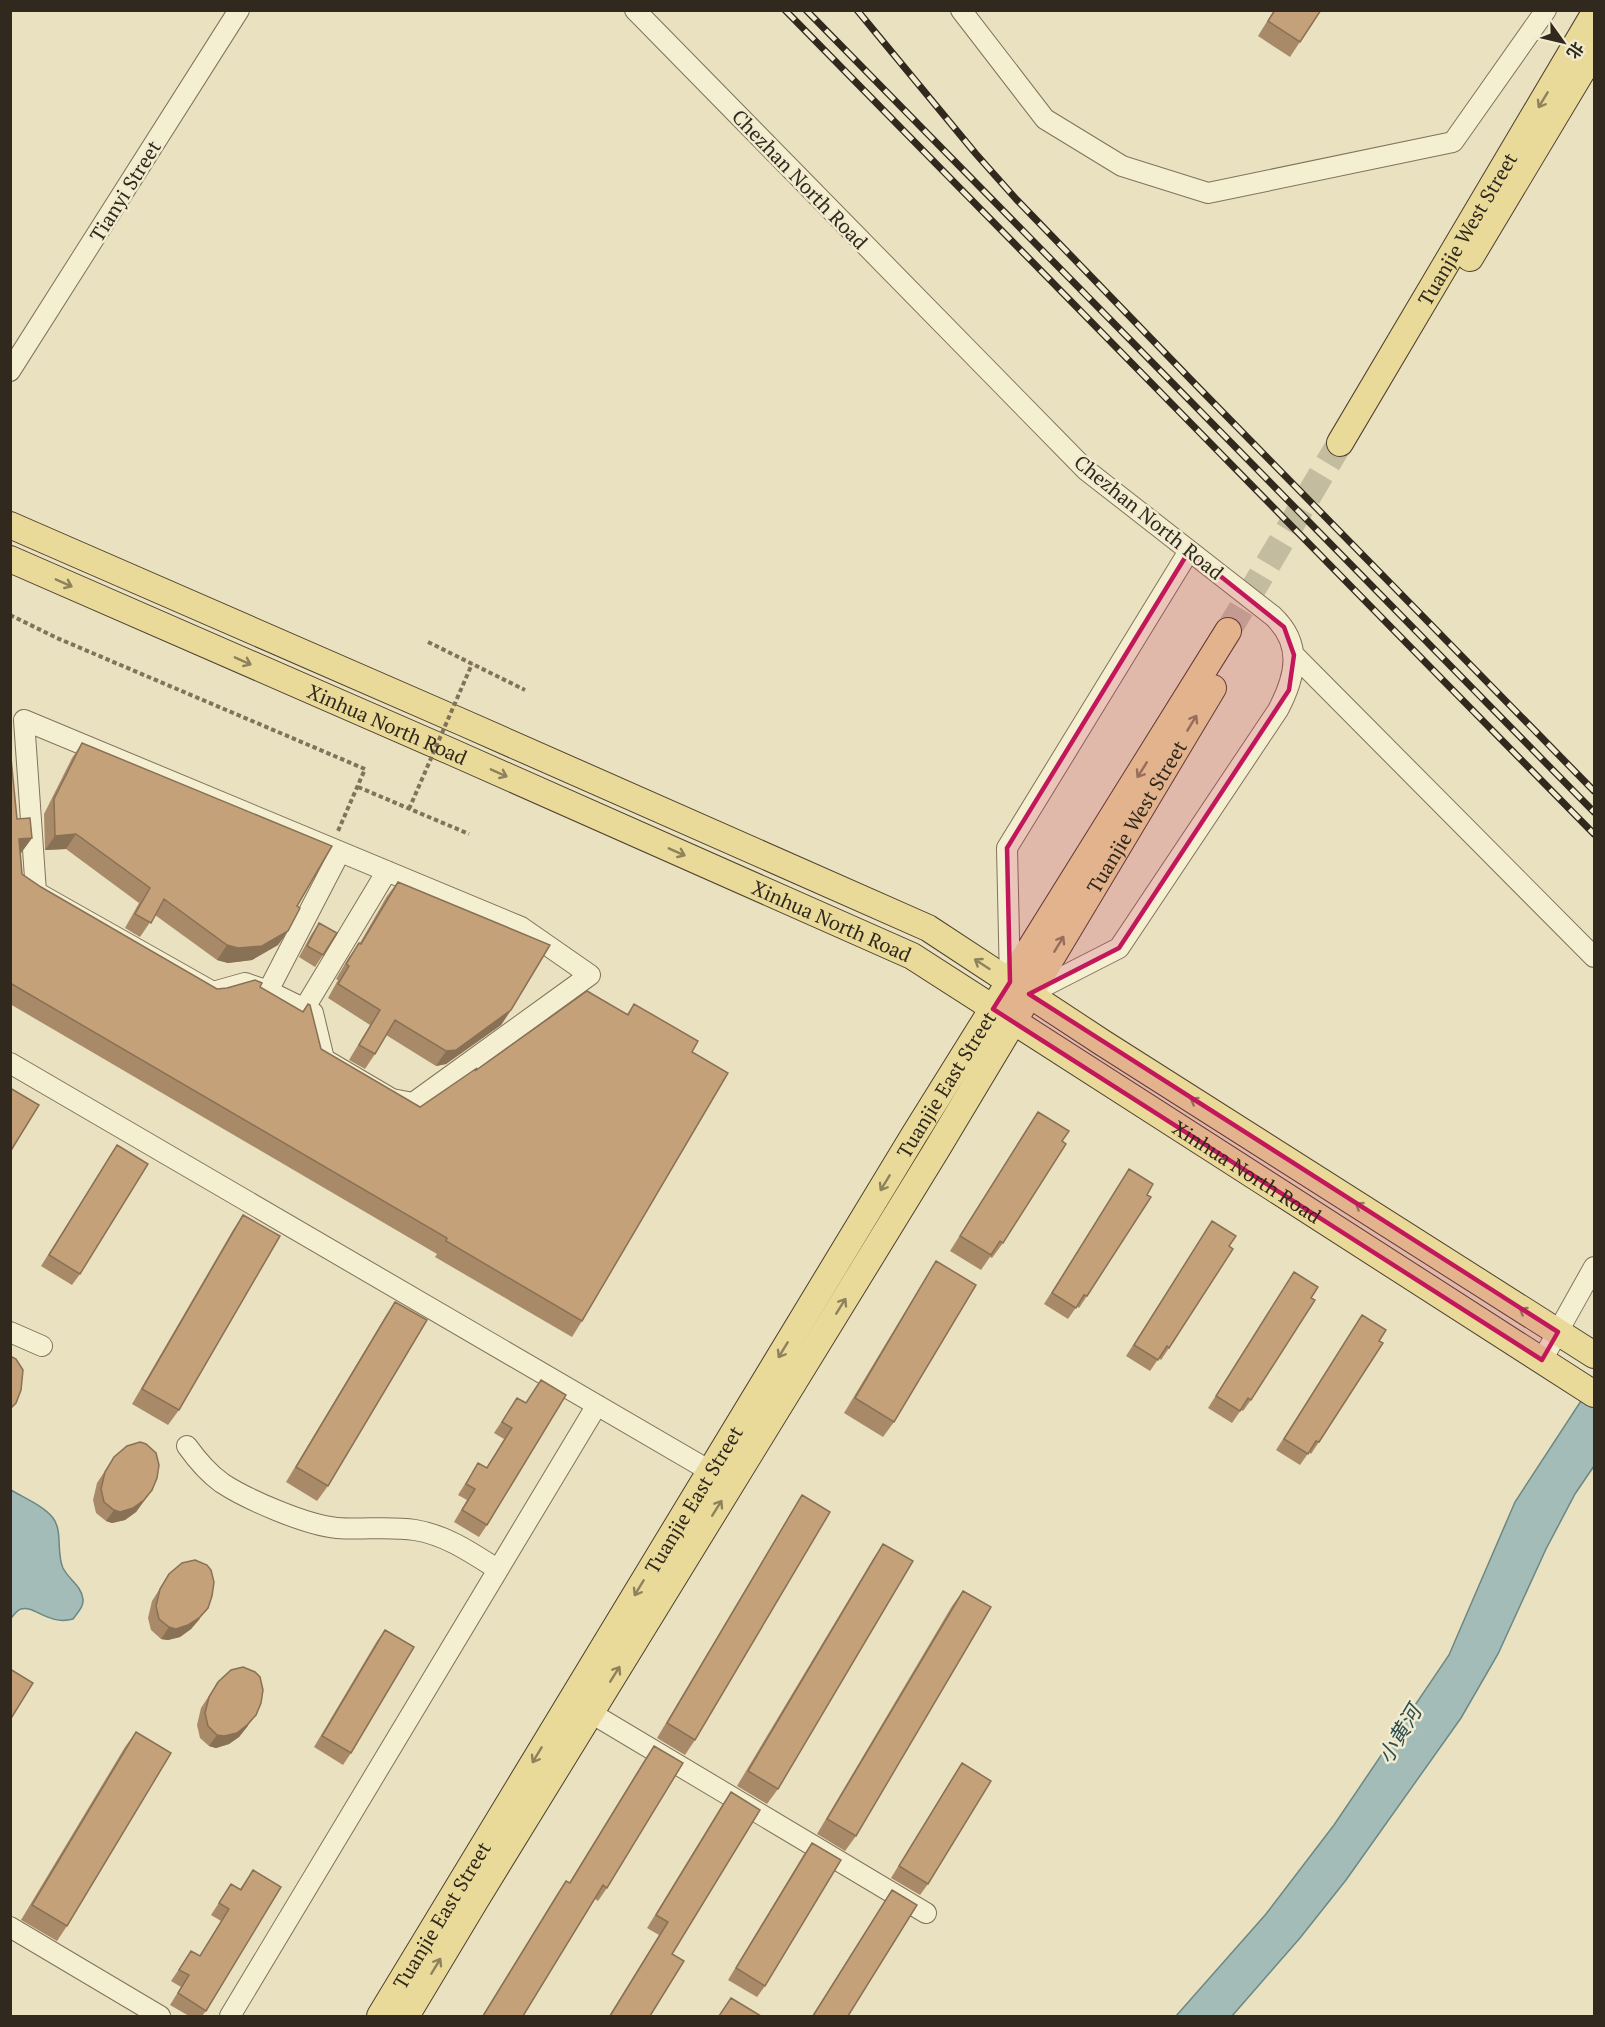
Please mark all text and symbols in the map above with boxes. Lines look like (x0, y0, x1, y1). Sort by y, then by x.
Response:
north arrow (1533, 12, 1593, 72)
text: 北 (1562, 38, 1589, 63)
one-way arrow (1537, 91, 1549, 108)
street label: Chezhan North Road (726, 103, 874, 255)
street label: Tianyi Street (83, 135, 167, 247)
street label: Tuanjie West Street (1411, 147, 1523, 310)
street label: Chezhan North Road (1069, 448, 1229, 586)
one-way arrow (55, 578, 73, 589)
one-way arrow (233, 656, 252, 667)
street label: Xinhua North Road (304, 677, 472, 771)
one-way arrow (1186, 715, 1198, 732)
street label: Tuanjie West Street (1080, 735, 1192, 898)
one-way arrow (1135, 761, 1147, 778)
one-way arrow (489, 767, 507, 779)
one-way arrow (667, 846, 685, 858)
street label: Xinhua North Road (748, 873, 916, 968)
one-way arrow (1054, 936, 1066, 953)
one-way arrow (973, 957, 990, 970)
street label: Tuanjie East Street (890, 1005, 1002, 1163)
one-way arrow (1190, 1097, 1207, 1110)
street label: Xinhua North Road (1168, 1114, 1327, 1229)
one-way arrow (878, 1175, 891, 1192)
one-way arrow (1355, 1201, 1372, 1213)
one-way arrow (835, 1298, 847, 1315)
one-way arrow (1519, 1306, 1536, 1319)
one-way arrow (777, 1341, 789, 1358)
street label: Tuanjie East Street (638, 1420, 748, 1578)
one-way arrow (711, 1500, 723, 1517)
one-way arrow (632, 1580, 645, 1597)
one-way arrow (609, 1666, 621, 1683)
water label: 小黄河 (1371, 1696, 1429, 1768)
one-way arrow (531, 1746, 543, 1763)
street label: Tuanjie East Street (386, 1836, 497, 1994)
one-way arrow (431, 1958, 443, 1975)

